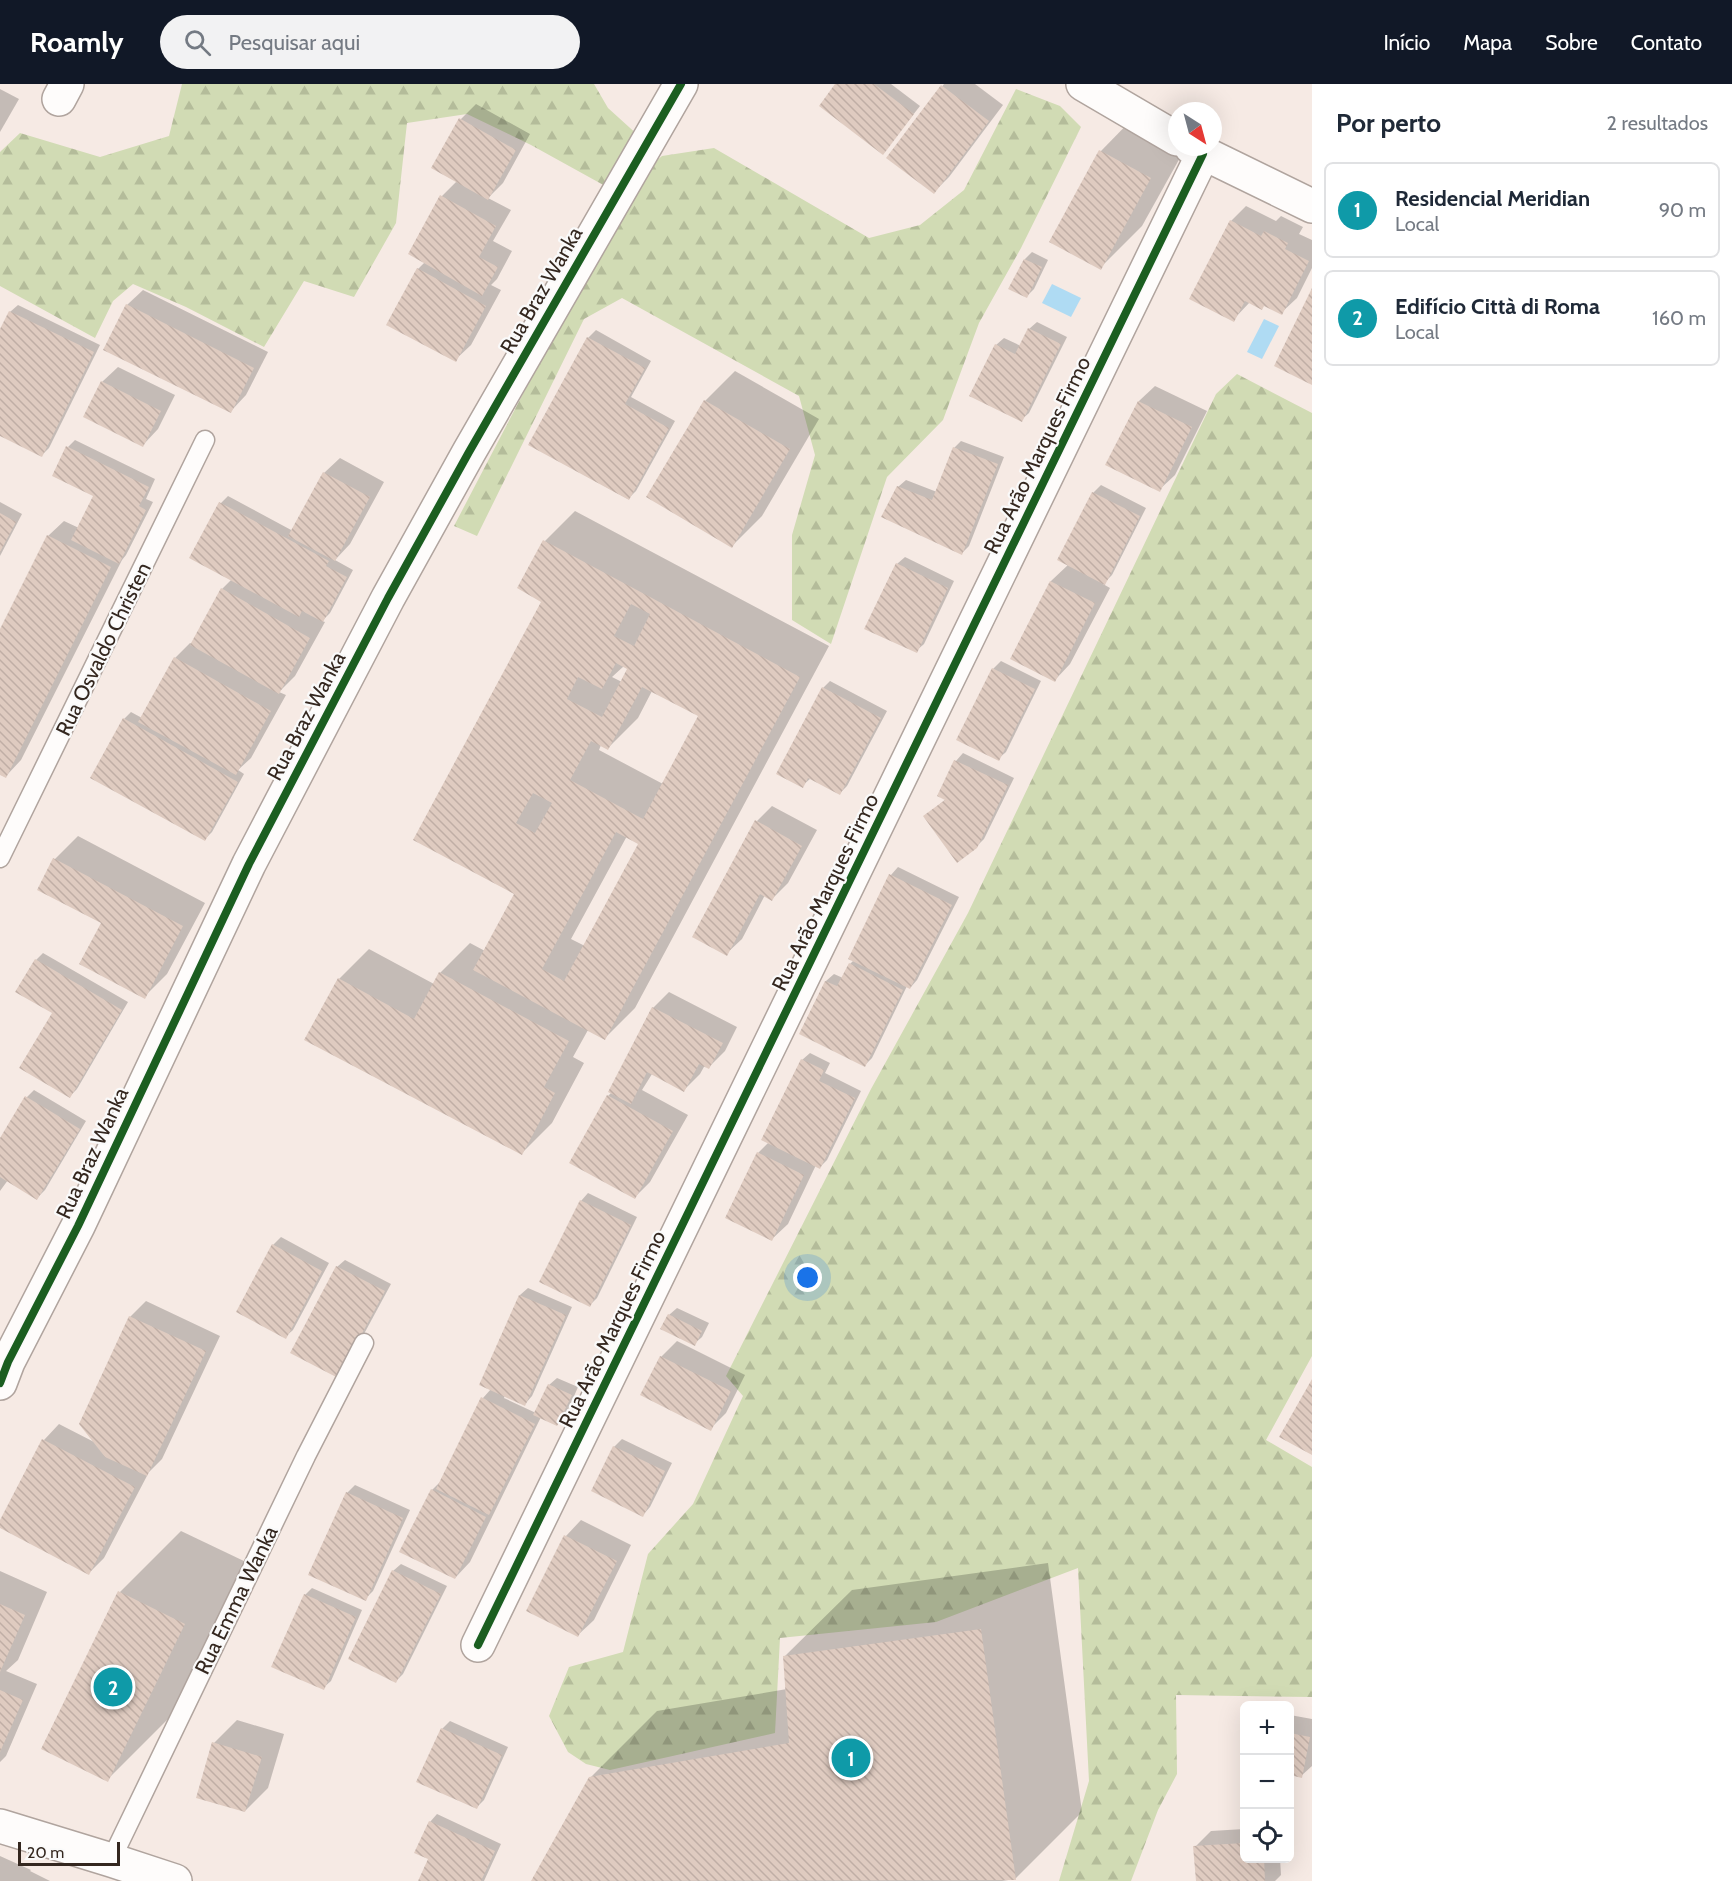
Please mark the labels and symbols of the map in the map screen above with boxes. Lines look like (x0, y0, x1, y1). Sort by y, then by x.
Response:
north arrow (1168, 102, 1222, 156)
street label: Rua Braz Wanka (495, 222, 587, 358)
street label: Rua Arão Marques Firmo (978, 352, 1096, 558)
street label: Rua Osvaldo Christen (50, 558, 156, 740)
street label: Rua Braz Wanka (262, 647, 350, 785)
street label: Rua Arão Marques Firmo (766, 789, 884, 995)
street label: Rua Braz Wanka (51, 1083, 133, 1223)
street label: Rua Arão Marques Firmo (553, 1226, 671, 1432)
your location (793, 1263, 822, 1292)
street label: Rua Emma Wanka (189, 1522, 283, 1678)
pin: 2 (94, 1664, 132, 1710)
pin: 1 (832, 1736, 870, 1780)
scale bar (18, 1839, 120, 1866)

